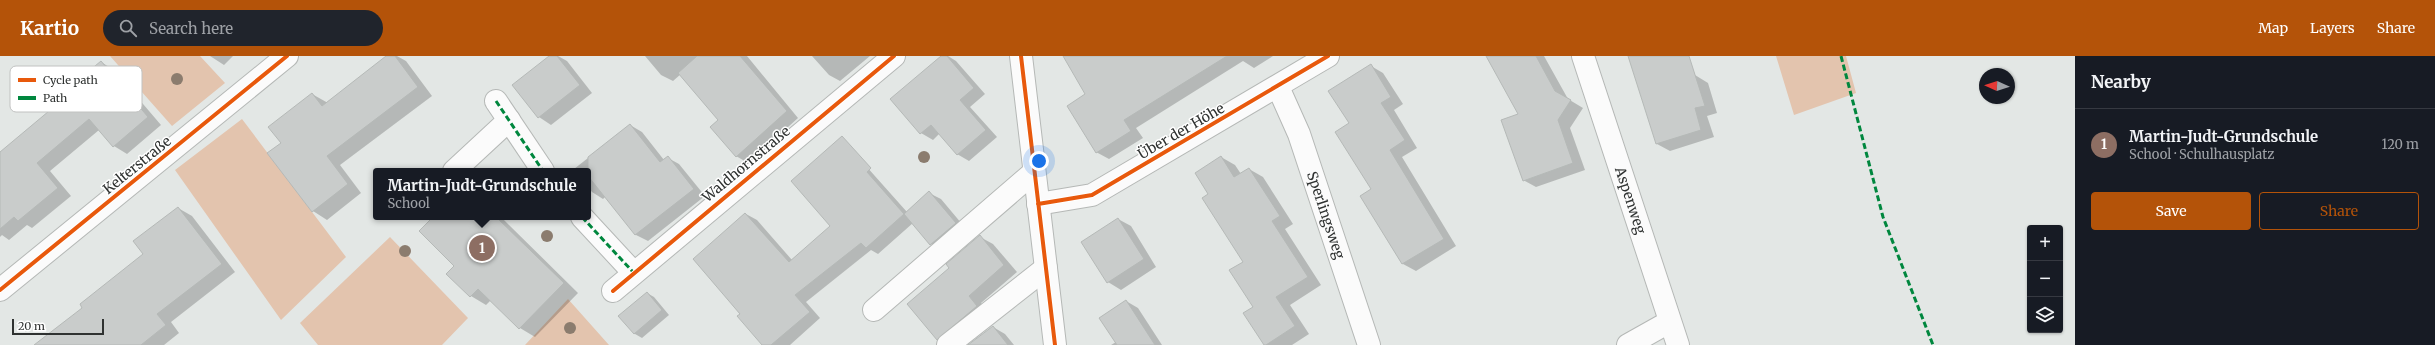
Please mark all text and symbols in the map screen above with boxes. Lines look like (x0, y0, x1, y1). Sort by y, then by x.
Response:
search box (103, 10, 383, 46)
text: Kartio (20, 16, 79, 40)
icon: search (117, 17, 139, 39)
text: Search here (149, 19, 233, 38)
text: Map (2258, 19, 2288, 37)
text: Layers (2310, 19, 2355, 37)
text: Share (2377, 19, 2415, 37)
legend (10, 66, 142, 112)
north arrow (1979, 68, 2015, 104)
text: Nearby (2091, 71, 2151, 93)
text: Cycle path (43, 73, 98, 87)
text: Path (43, 91, 68, 105)
street label: Über der Höhe (1134, 99, 1228, 163)
street label: Waldhornstraße (698, 122, 794, 207)
text: Martin-Judt-Grundschule (2129, 127, 2318, 146)
street label: Kelterstraße (99, 132, 175, 198)
text: 1 (2101, 136, 2107, 153)
text: 120 m (2381, 136, 2419, 153)
text: School · Schulhausplatz (2129, 146, 2274, 163)
your location (1029, 151, 1049, 171)
street label: Aspenweg (1611, 164, 1650, 237)
popup (373, 168, 591, 220)
street label: Sperlingsweg (1303, 169, 1349, 262)
text: Martin-Judt-Grundschule (387, 176, 577, 195)
button: Save (2091, 192, 2251, 230)
button: Share (2259, 192, 2419, 230)
text: School (387, 195, 430, 212)
map controls (2027, 225, 2063, 333)
button: + (2027, 225, 2063, 261)
pin: 1 (469, 233, 495, 263)
button: − (2027, 261, 2063, 297)
button: layers (2027, 297, 2063, 333)
scale bar (12, 317, 104, 336)
text: 20 m (18, 319, 45, 333)

